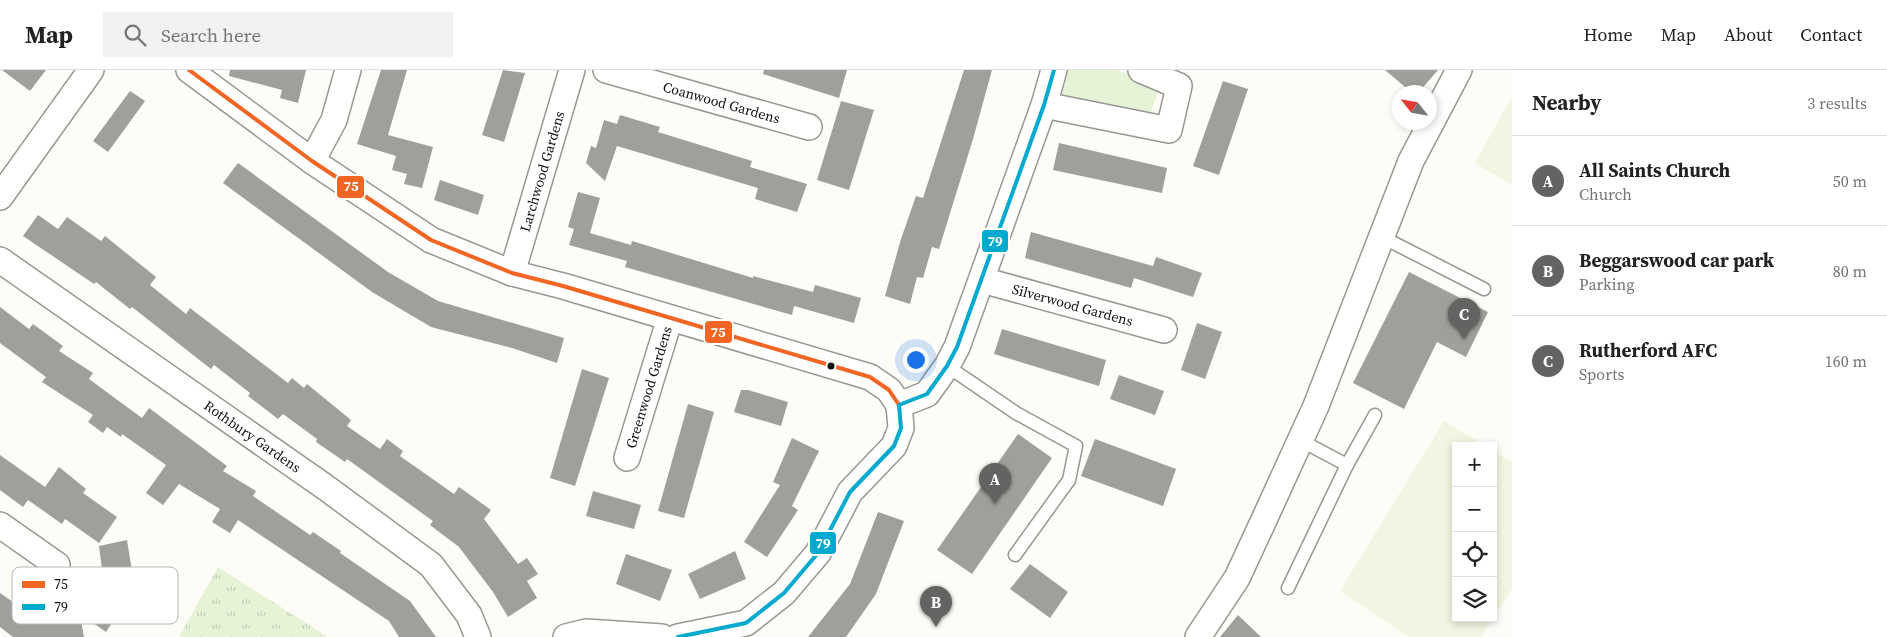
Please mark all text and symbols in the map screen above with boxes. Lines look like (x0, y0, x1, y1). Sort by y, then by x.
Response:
search box (103, 12, 453, 57)
text: Map (25, 18, 73, 51)
icon: search (121, 21, 149, 49)
text: Search here (161, 22, 261, 48)
text: Home (1584, 22, 1633, 47)
text: Map (1661, 22, 1696, 47)
text: About (1724, 22, 1772, 47)
text: Contact (1800, 22, 1862, 47)
street label: Coanwood Gardens (661, 76, 782, 128)
north arrow (1392, 85, 1437, 130)
text: Nearby (1532, 88, 1602, 117)
text: 3 results (1807, 92, 1867, 114)
street label: Larchwood Gardens (515, 109, 569, 234)
text: All Saints Church (1579, 157, 1730, 183)
text: A (1543, 170, 1553, 192)
text: 50 m (1833, 170, 1867, 192)
line badge: 75 (336, 175, 365, 199)
text: 75 (343, 176, 359, 196)
text: Church (1579, 183, 1632, 205)
line badge: 79 (981, 229, 1009, 253)
text: 79 (987, 231, 1003, 251)
text: Beggarswood car park (1579, 247, 1774, 273)
text: B (1543, 260, 1553, 282)
text: 80 m (1833, 260, 1867, 282)
text: Parking (1579, 273, 1635, 295)
street label: Silverwood Gardens (1010, 279, 1135, 331)
pin: C (1448, 298, 1480, 339)
line badge: 75 (704, 320, 733, 344)
text: 75 (710, 322, 726, 342)
street label: Greenwood Gardens (621, 324, 677, 451)
text: Rutherford AFC (1579, 337, 1717, 363)
your location (903, 347, 929, 373)
text: C (1543, 350, 1553, 372)
text: 160 m (1825, 350, 1867, 372)
unlabelled marker (826, 361, 836, 371)
text: Sports (1579, 363, 1624, 385)
street label: Rothbury Gardens (200, 395, 305, 477)
map controls (1452, 442, 1497, 622)
button: + (1452, 442, 1497, 487)
pin: A (979, 463, 1011, 504)
button: − (1452, 487, 1497, 532)
line badge: 79 (809, 531, 837, 555)
button: locate (1452, 532, 1497, 577)
text: 79 (815, 533, 831, 553)
legend (12, 567, 178, 624)
text: 75 (54, 574, 68, 594)
button: layers (1452, 577, 1497, 622)
pin: B (920, 586, 952, 627)
text: 79 (54, 597, 68, 617)

